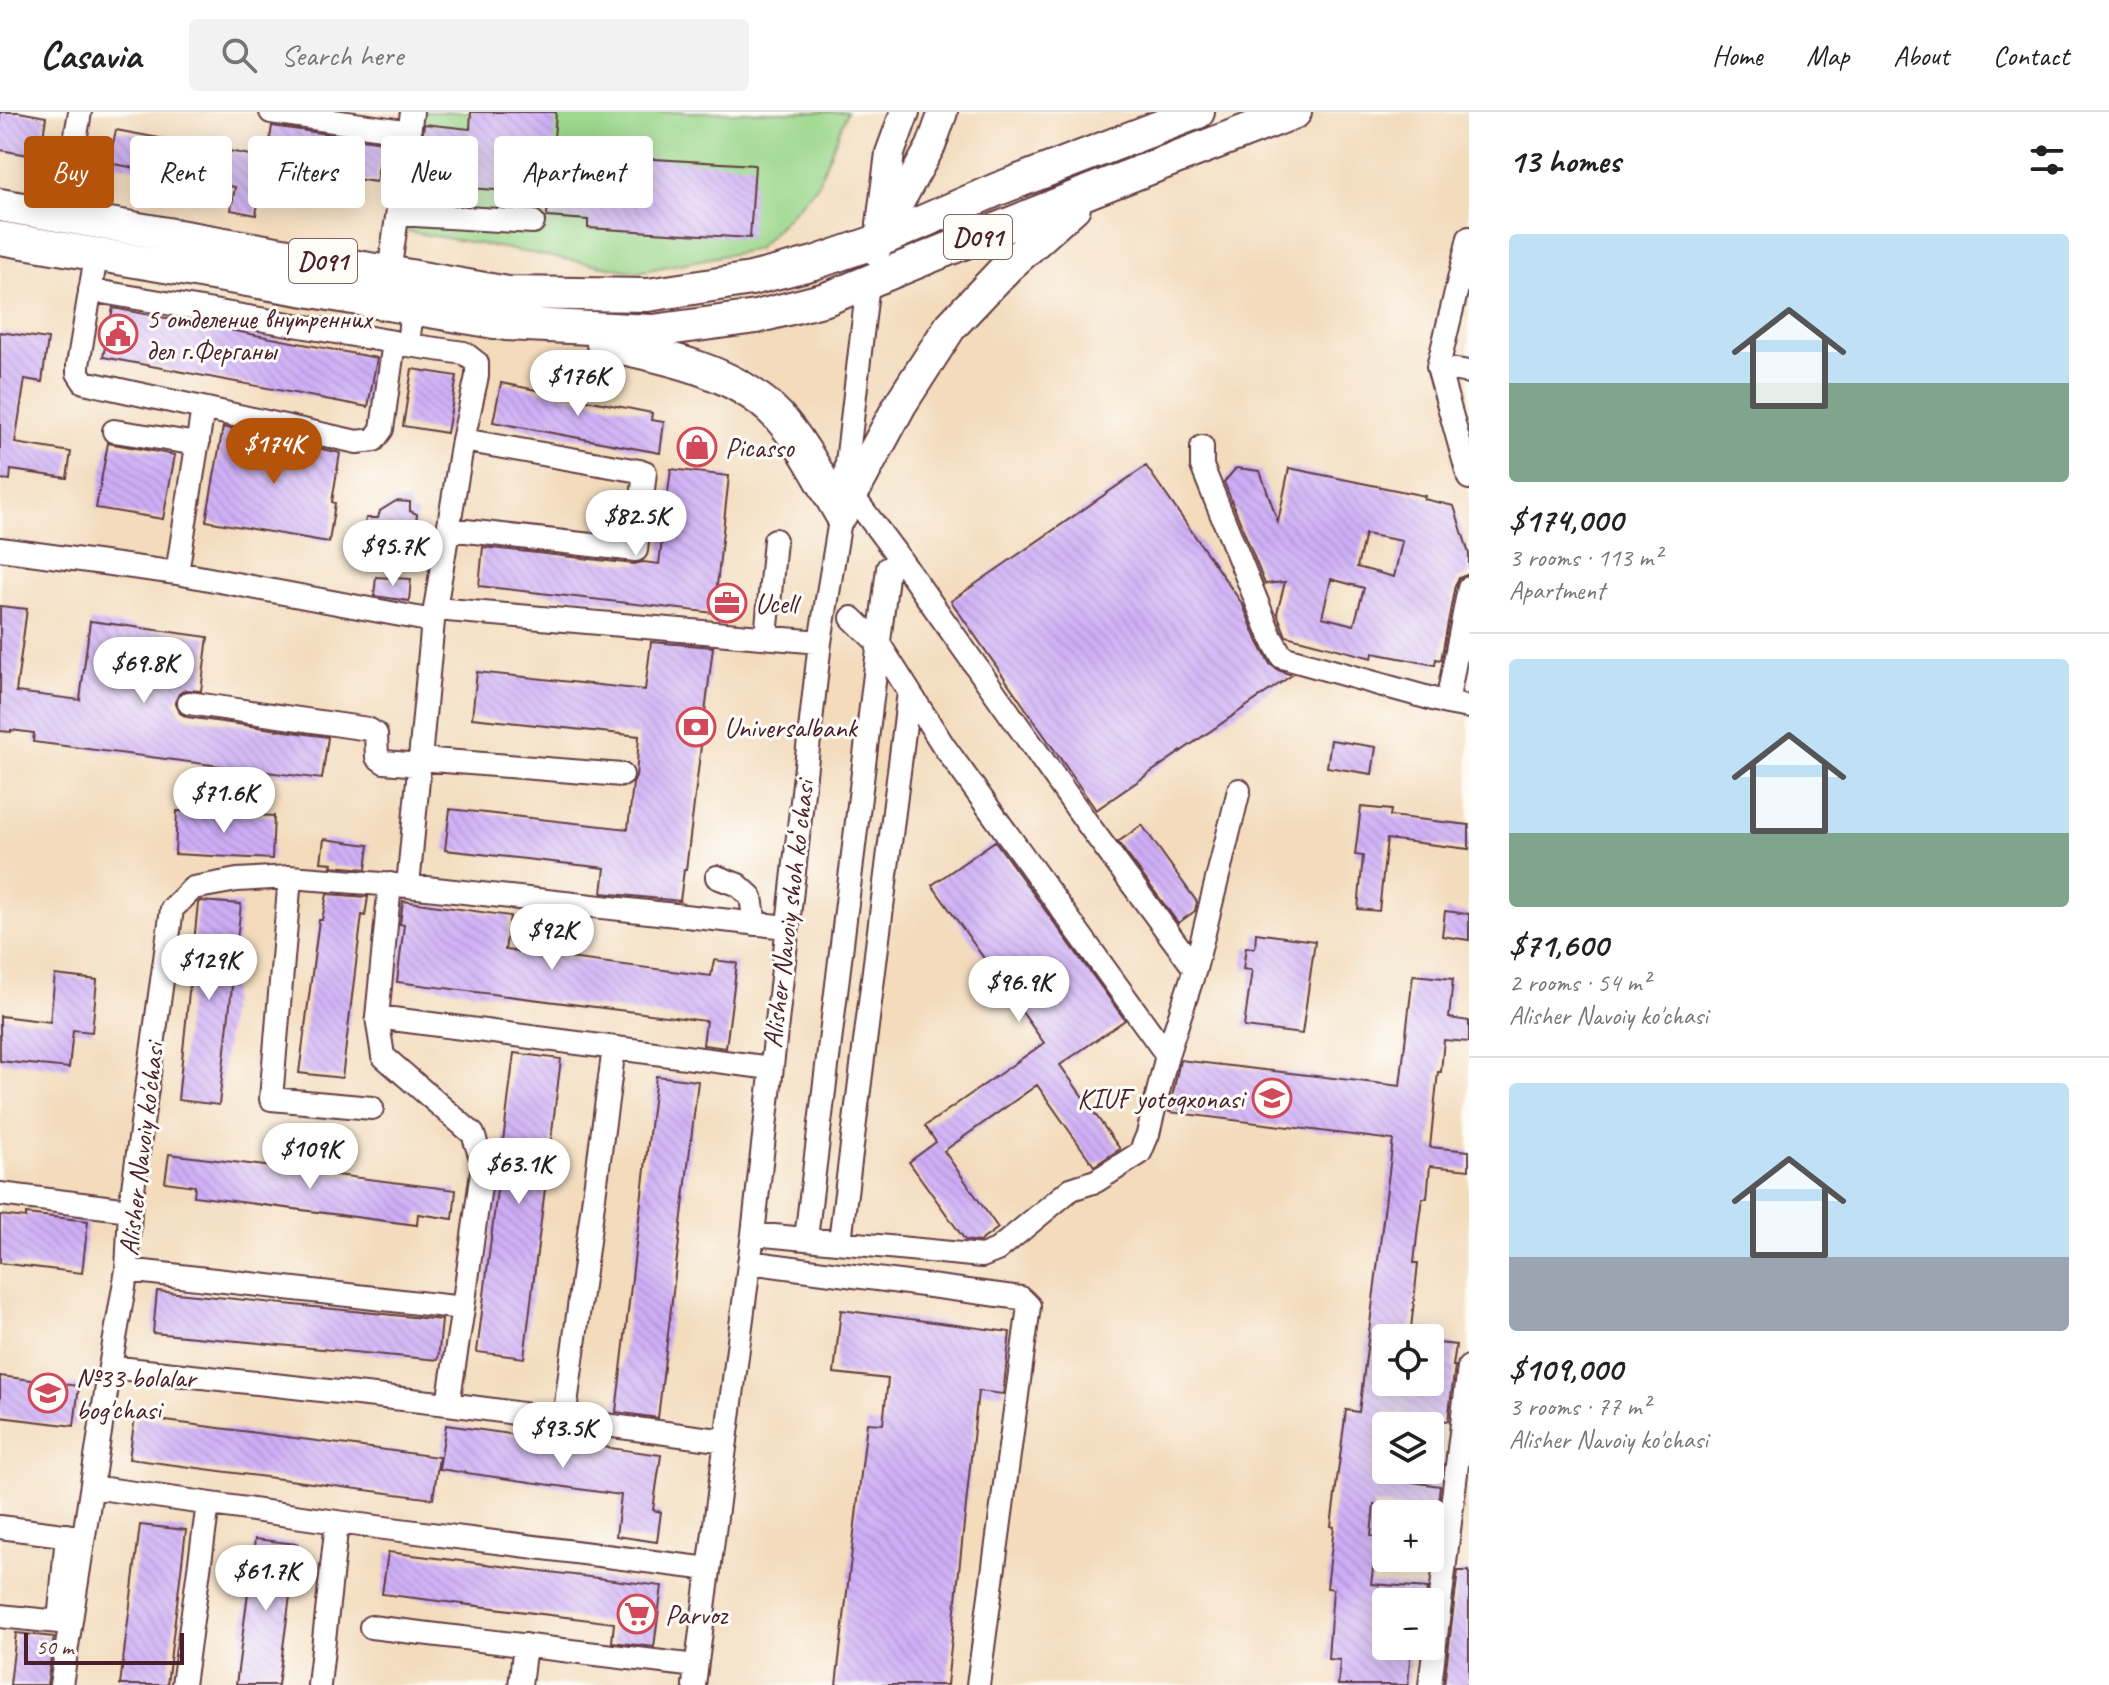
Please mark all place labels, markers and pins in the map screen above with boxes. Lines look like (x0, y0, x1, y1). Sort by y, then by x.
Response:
place label: 5 отделение внутренних дел г.Ферганы (146, 301, 374, 368)
public building icon: 5 отделение внутренних дел г.Ферганы (97, 313, 139, 355)
pin: $176K (522, 350, 634, 418)
pin: $174K (218, 418, 330, 486)
shop icon: Picasso (676, 426, 718, 468)
place label: Picasso (725, 430, 796, 465)
pin: $82.5K (571, 490, 701, 558)
pin: $95.7K (328, 520, 458, 588)
office icon: Ucell (706, 582, 748, 624)
place label: Ucell (755, 586, 802, 621)
pin: $69.8K (79, 637, 209, 705)
bank icon: Universalbank (675, 706, 717, 748)
place label: Universalbank (724, 710, 859, 745)
pin: $71.6K (159, 767, 289, 835)
pin: $92K (505, 904, 599, 972)
pin: $129K (153, 934, 265, 1002)
pin: $96.9K (954, 956, 1084, 1024)
school or university icon: KIUF yotoqxonasi (1251, 1077, 1293, 1119)
place label: KIUF yotoqxonasi (1077, 1081, 1248, 1116)
pin: $109K (254, 1123, 366, 1191)
pin: $63.1K (454, 1138, 584, 1206)
place label: №33 bolalar bog'chasi (76, 1360, 198, 1427)
school or university icon: №33 bolalar bog'chasi (27, 1372, 69, 1414)
pin: $93.5K (498, 1402, 628, 1470)
pin: $61.7K (201, 1545, 331, 1613)
supermarket icon: Parvoz (616, 1593, 658, 1635)
place label: Parvoz (665, 1597, 729, 1632)

